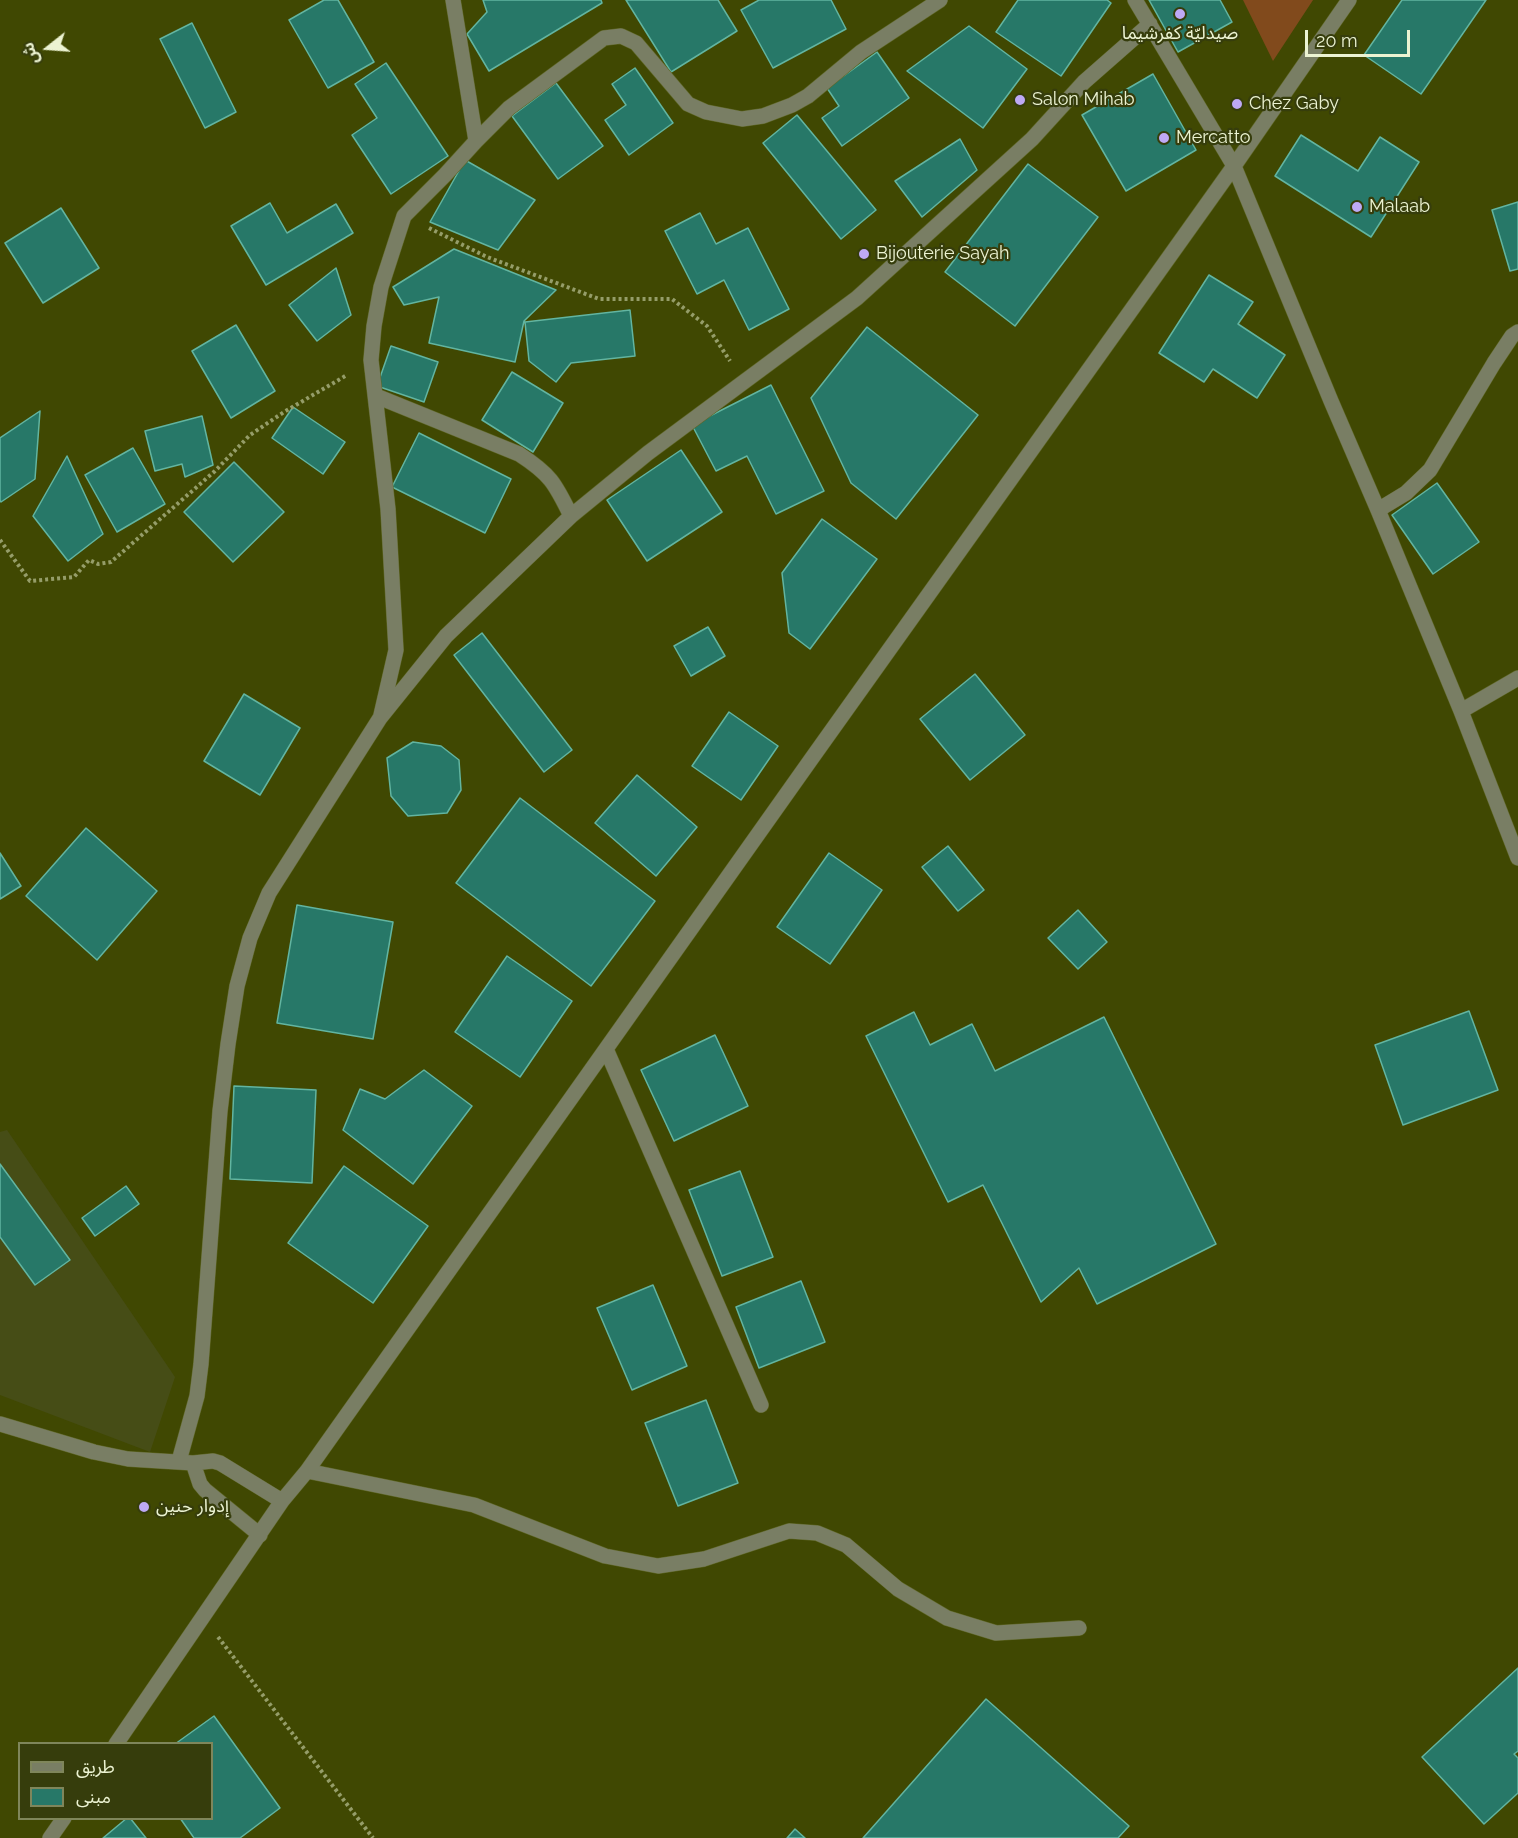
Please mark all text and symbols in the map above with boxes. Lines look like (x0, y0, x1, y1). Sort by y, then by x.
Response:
marker: صيدليّة كفرشيما (1173, 7, 1187, 21)
north arrow (18, 18, 78, 78)
scale bar (1308, 18, 1413, 56)
place label: صيدليّة كفرشيما (1122, 23, 1238, 45)
text: 20 m (1316, 30, 1358, 51)
text: ش (18, 40, 43, 67)
place label: Salon Mihab (1032, 89, 1135, 111)
marker: Salon Mihab (1013, 93, 1027, 107)
place label: Chez Gaby (1249, 93, 1339, 115)
marker: Chez Gaby (1230, 97, 1244, 111)
place label: Mercatto (1176, 127, 1250, 149)
marker: Mercatto (1157, 131, 1171, 145)
place label: Malaab (1369, 196, 1430, 218)
marker: Malaab (1350, 200, 1364, 214)
place label: Bijouterie Sayah (876, 243, 1009, 265)
marker: Bijouterie Sayah (857, 247, 871, 261)
place label: إدوار حنين (156, 1496, 229, 1518)
marker: إدوار حنين (137, 1500, 151, 1514)
legend (18, 1742, 213, 1820)
text: طريق (76, 1756, 115, 1777)
text: مبنى (76, 1786, 111, 1807)

